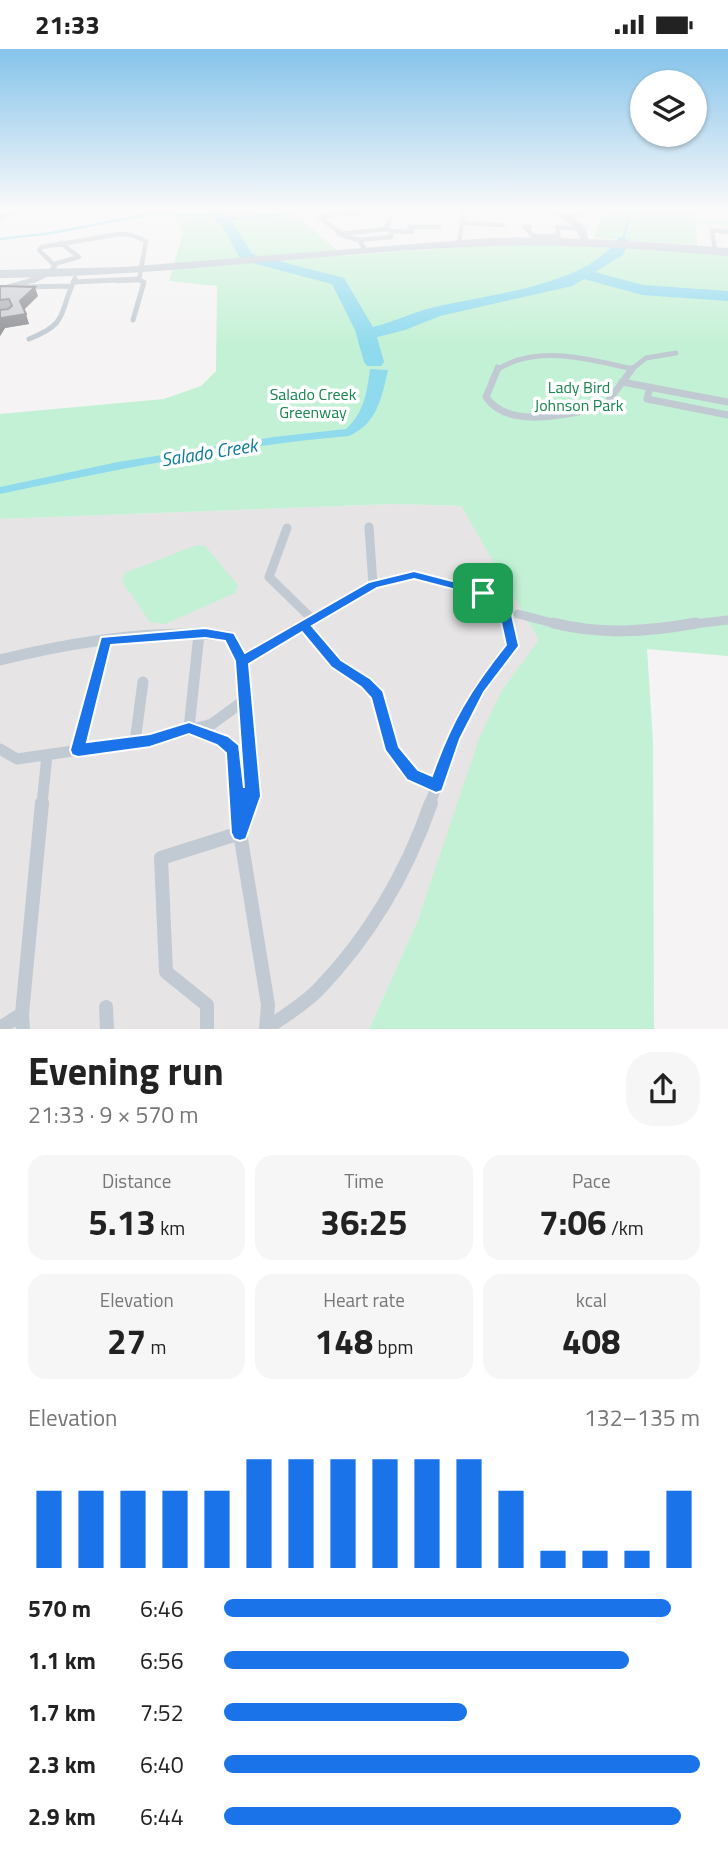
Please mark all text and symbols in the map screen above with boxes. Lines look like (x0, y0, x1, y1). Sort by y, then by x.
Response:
text: 21:33 (35, 5, 100, 44)
map controls (630, 70, 707, 147)
button: layers (630, 70, 707, 147)
park label: Lady Bird Johnson Park (535, 375, 624, 417)
park label: Salado Creek Greenway (270, 382, 357, 424)
water label: Salado Creek (159, 429, 262, 473)
pin (453, 563, 513, 623)
icon: arrive (464, 574, 502, 612)
text: Evening run (28, 1042, 224, 1100)
button: share (626, 1052, 700, 1126)
text: 21:33 · 9 × 570 m (28, 1097, 198, 1132)
text: Distance (102, 1166, 171, 1195)
text: Time (344, 1166, 384, 1195)
text: Pace (572, 1166, 611, 1195)
text: 5.13 (88, 1195, 156, 1249)
text: 36:25 (320, 1195, 408, 1249)
text: 7:06 (539, 1195, 607, 1249)
text: km (156, 1213, 185, 1242)
text: /km (607, 1213, 644, 1242)
text: Elevation (100, 1285, 174, 1314)
text: Heart rate (323, 1285, 405, 1314)
text: kcal (576, 1285, 607, 1314)
text: 27 (107, 1314, 146, 1368)
text: 148 (315, 1314, 373, 1368)
text: 408 (562, 1314, 621, 1368)
text: m (146, 1332, 166, 1361)
text: bpm (373, 1332, 413, 1361)
text: Elevation (28, 1400, 117, 1435)
text: 132–135 m (584, 1400, 700, 1435)
text: 570 m (28, 1591, 91, 1626)
text: 6:46 (140, 1591, 184, 1626)
text: 1.1 km (28, 1643, 96, 1678)
text: 6:56 (140, 1643, 184, 1678)
text: 1.7 km (28, 1695, 96, 1730)
text: 7:52 (140, 1695, 184, 1730)
text: 2.3 km (28, 1747, 96, 1782)
text: 6:40 (140, 1747, 184, 1782)
text: 2.9 km (28, 1799, 96, 1834)
text: 6:44 (140, 1799, 184, 1834)

